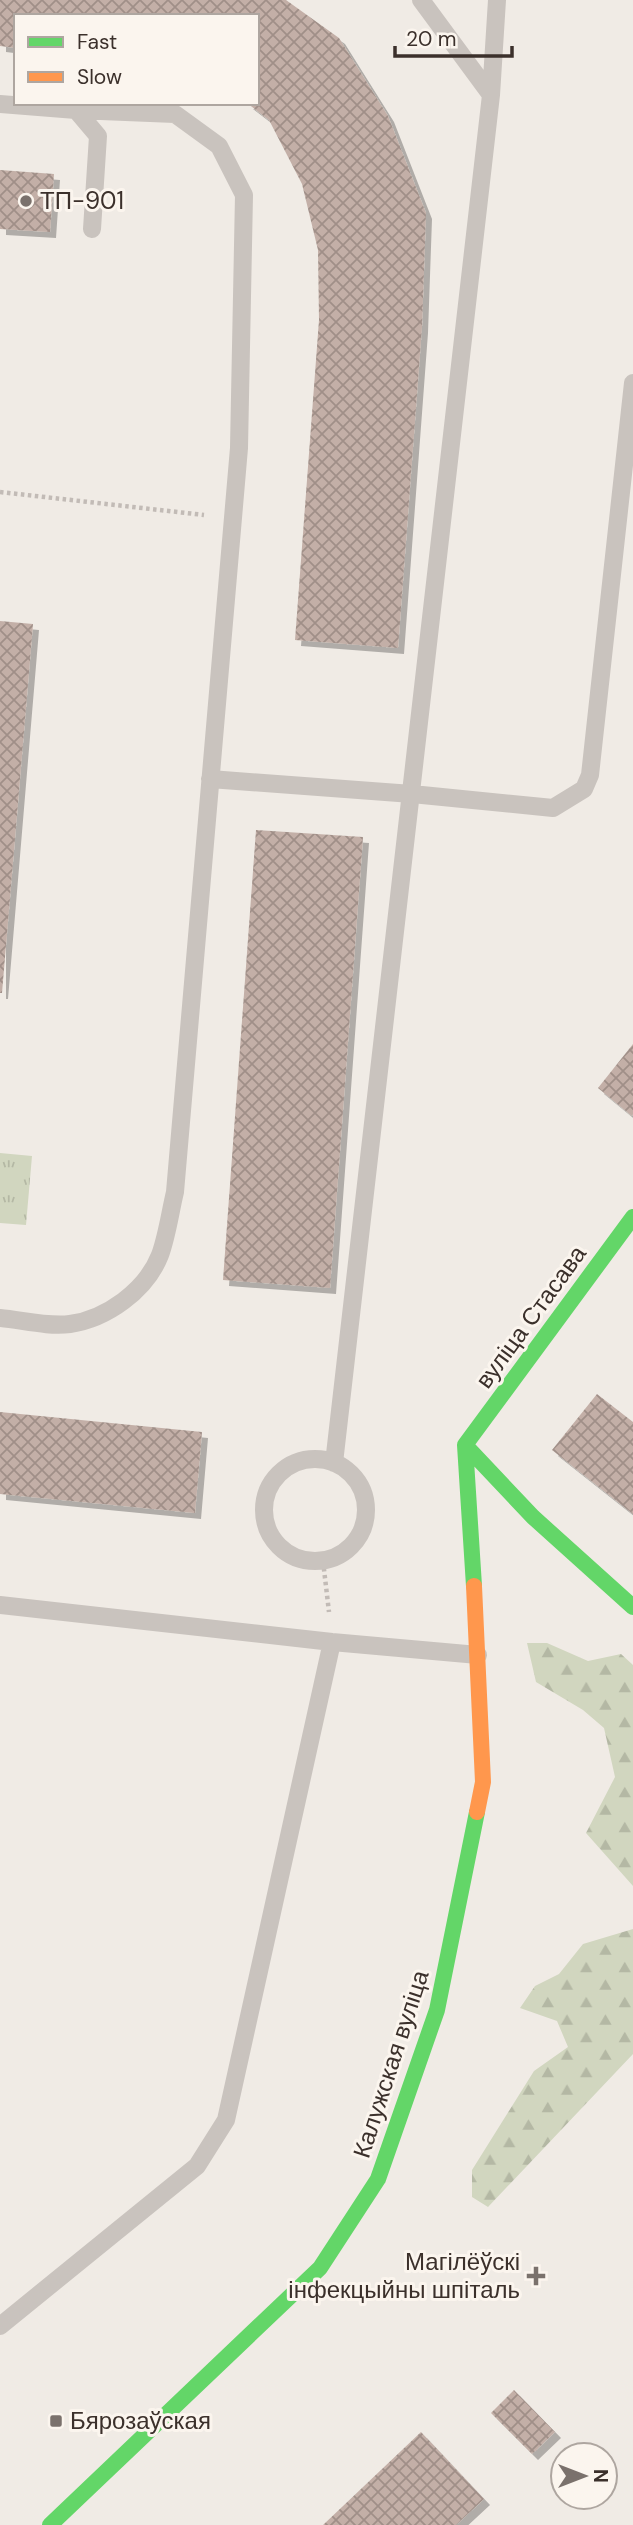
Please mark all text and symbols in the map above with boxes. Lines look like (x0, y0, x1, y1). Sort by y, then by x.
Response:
legend (14, 14, 259, 105)
scale bar (395, 14, 512, 58)
text: 20 m (406, 25, 457, 53)
text: Fast (77, 28, 117, 56)
text: Slow (77, 63, 122, 91)
place label: ТП-901 (40, 185, 124, 216)
marker: ТП-901 (18, 193, 34, 209)
street label: вуліца Стасава (468, 1239, 593, 1394)
street label: Калужская вуліца (346, 1965, 436, 2162)
place label: Магілёўскі інфекцыйны шпіталь (288, 2246, 520, 2305)
marker: Магілёўскі інфекцыйны шпіталь (526, 2266, 546, 2286)
place label: Бярозаўская (70, 2405, 211, 2436)
marker: Бярозаўская (48, 2413, 64, 2429)
north arrow (549, 2441, 619, 2511)
text: N (588, 2469, 613, 2483)

